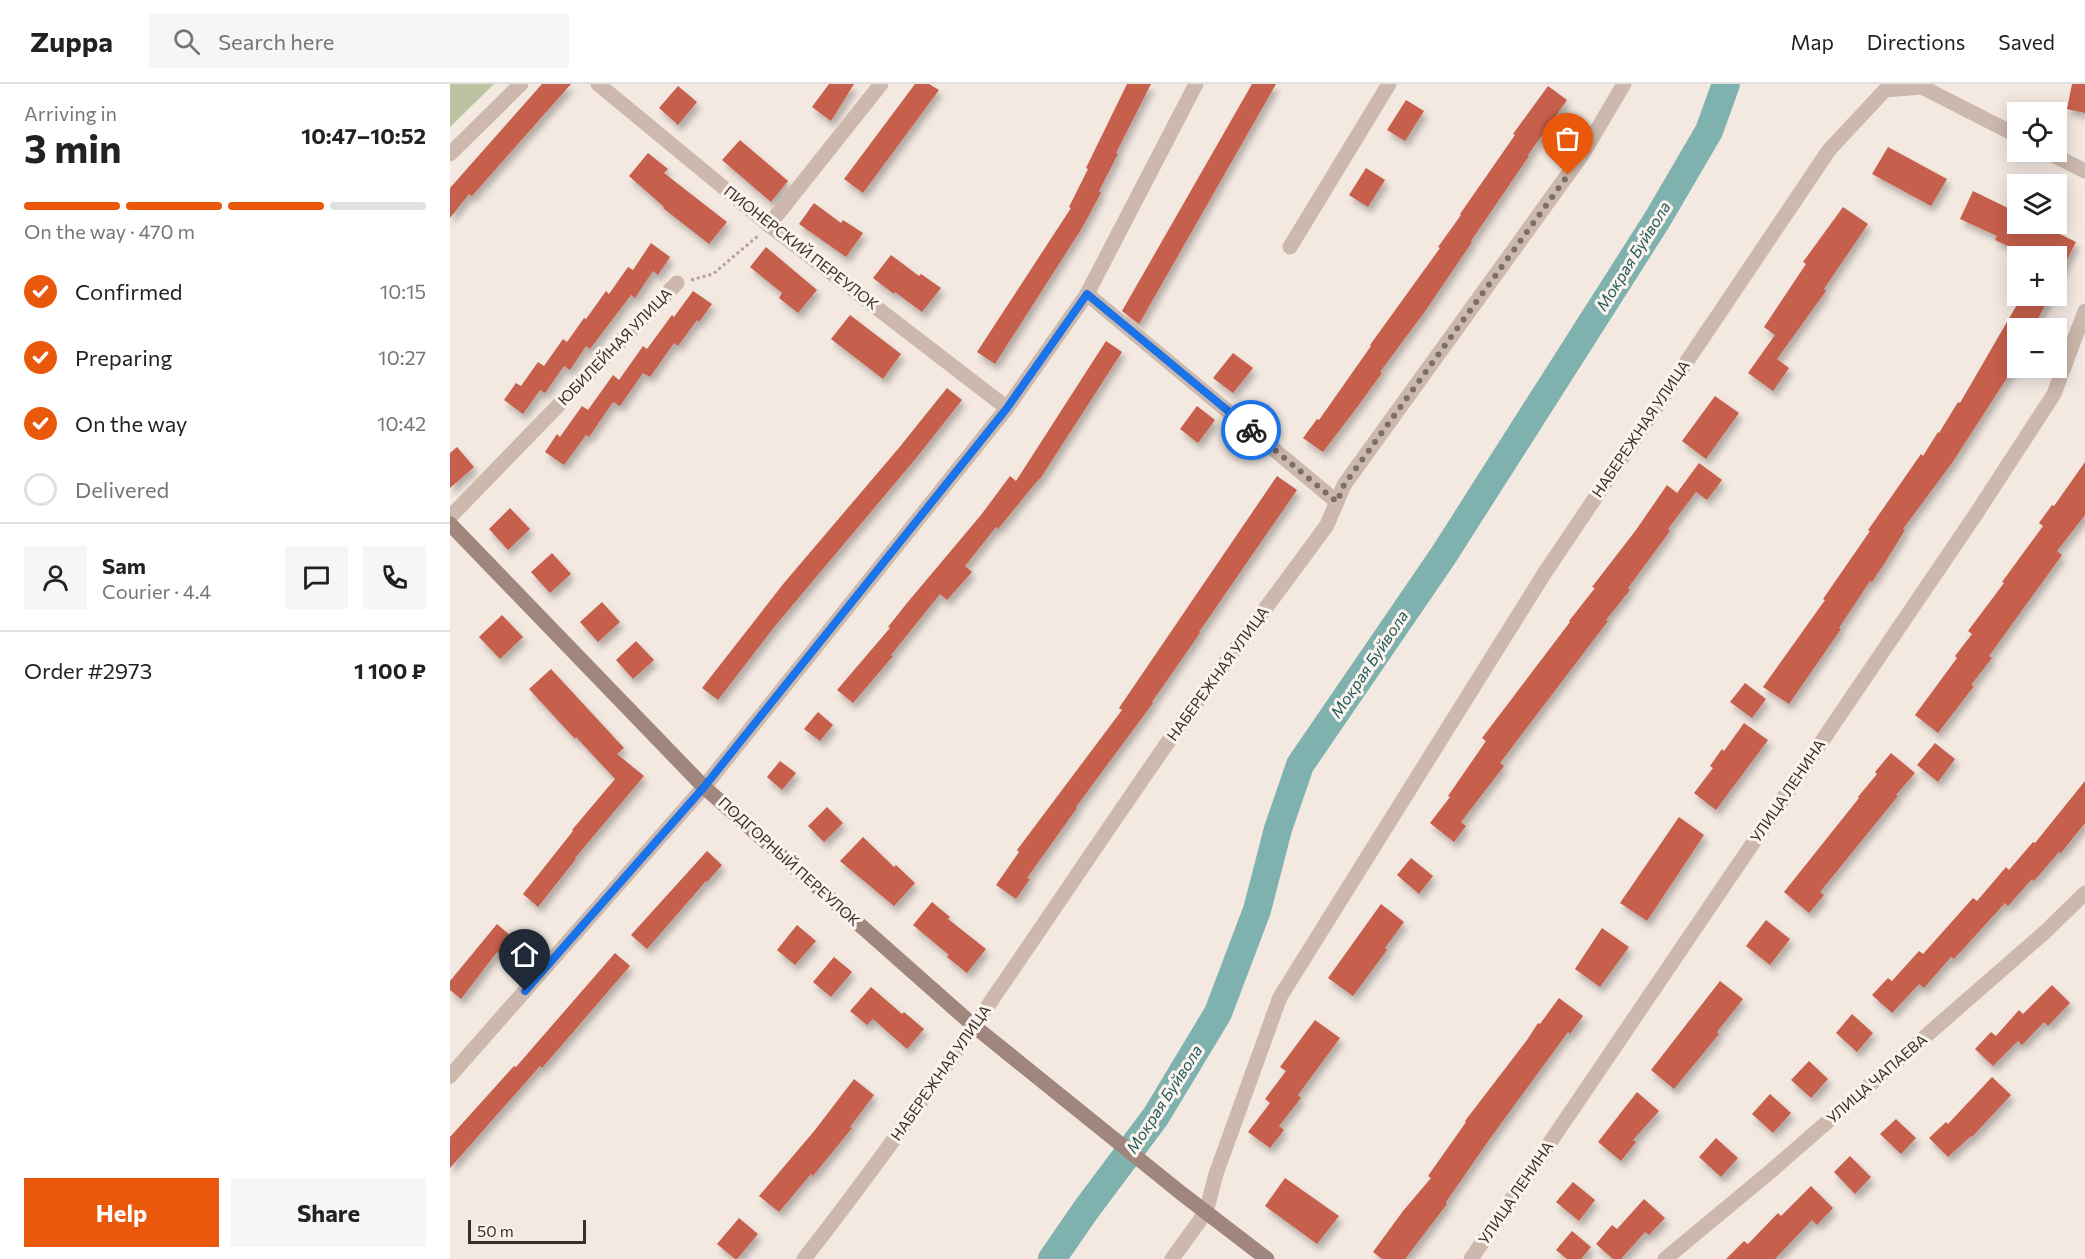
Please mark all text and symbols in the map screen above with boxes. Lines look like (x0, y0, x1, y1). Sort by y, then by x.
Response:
search box (149, 14, 569, 68)
text: Zuppa (30, 24, 113, 58)
icon: search (170, 25, 203, 58)
text: Search here (218, 28, 334, 55)
text: Map (1791, 29, 1834, 54)
text: Directions (1867, 29, 1965, 54)
text: Saved (1998, 29, 2055, 54)
text: Arriving in (24, 101, 117, 125)
map controls (2007, 102, 2067, 378)
button: locate (2007, 102, 2067, 162)
pin (1542, 113, 1593, 175)
text: 10:47–10:52 (301, 122, 426, 149)
icon: bag (1551, 122, 1584, 155)
text: 3 min (24, 123, 122, 171)
button: layers (2007, 174, 2067, 234)
street label: ПИОНЕРСКИЙ ПЕРЕУЛОК (721, 181, 882, 313)
water label: Мокрая Буйвола (1591, 198, 1674, 314)
text: On the way · 470 m (24, 219, 195, 243)
button: + (2007, 246, 2067, 306)
icon: check (24, 275, 57, 308)
text: Confirmed (75, 278, 182, 305)
text: 10:15 (380, 279, 426, 303)
street label: ЮБИЛЕЙНАЯ УЛИЦА (554, 284, 675, 409)
button: − (2007, 318, 2067, 378)
icon: check (24, 341, 57, 374)
text: Preparing (75, 344, 172, 371)
text: 10:27 (378, 345, 426, 369)
street label: НАБЕРЕЖНАЯ УЛИЦА (1588, 357, 1693, 500)
courier (1221, 400, 1281, 460)
icon: check (24, 407, 57, 440)
text: On the way (75, 410, 187, 437)
text: 10:42 (377, 411, 426, 435)
icon: bike (1235, 414, 1268, 447)
text: Delivered (75, 476, 169, 503)
button: person (24, 546, 87, 609)
button: chat (285, 546, 348, 609)
button: phone (363, 546, 426, 609)
text: Sam (102, 552, 146, 579)
text: Courier · 4.4 (102, 579, 211, 603)
street label: НАБЕРЕЖНАЯ УЛИЦА (1162, 603, 1272, 744)
water label: Мокрая Буйвола (1326, 607, 1411, 721)
text: Order #2973 (24, 657, 152, 684)
text: 1 100 ₽ (354, 657, 426, 684)
street label: УЛИЦА ЛЕНИНА (1746, 736, 1828, 845)
street label: ПОДГОРНЫЙ ПЕРЕУЛОК (715, 793, 864, 930)
pin (499, 929, 550, 991)
icon: home (508, 938, 541, 971)
street label: НАБЕРЕЖНАЯ УЛИЦА (887, 1001, 994, 1144)
street label: УЛИЦА ЧАПАЕВА (1823, 1030, 1930, 1127)
water label: Мокрая Буйвола (1122, 1041, 1206, 1156)
street label: УЛИЦА ЛЕНИНА (1474, 1138, 1556, 1247)
button: Help (24, 1178, 219, 1247)
button: Share (231, 1178, 426, 1247)
scale bar (468, 1217, 586, 1244)
text: 50 m (477, 1221, 514, 1240)

